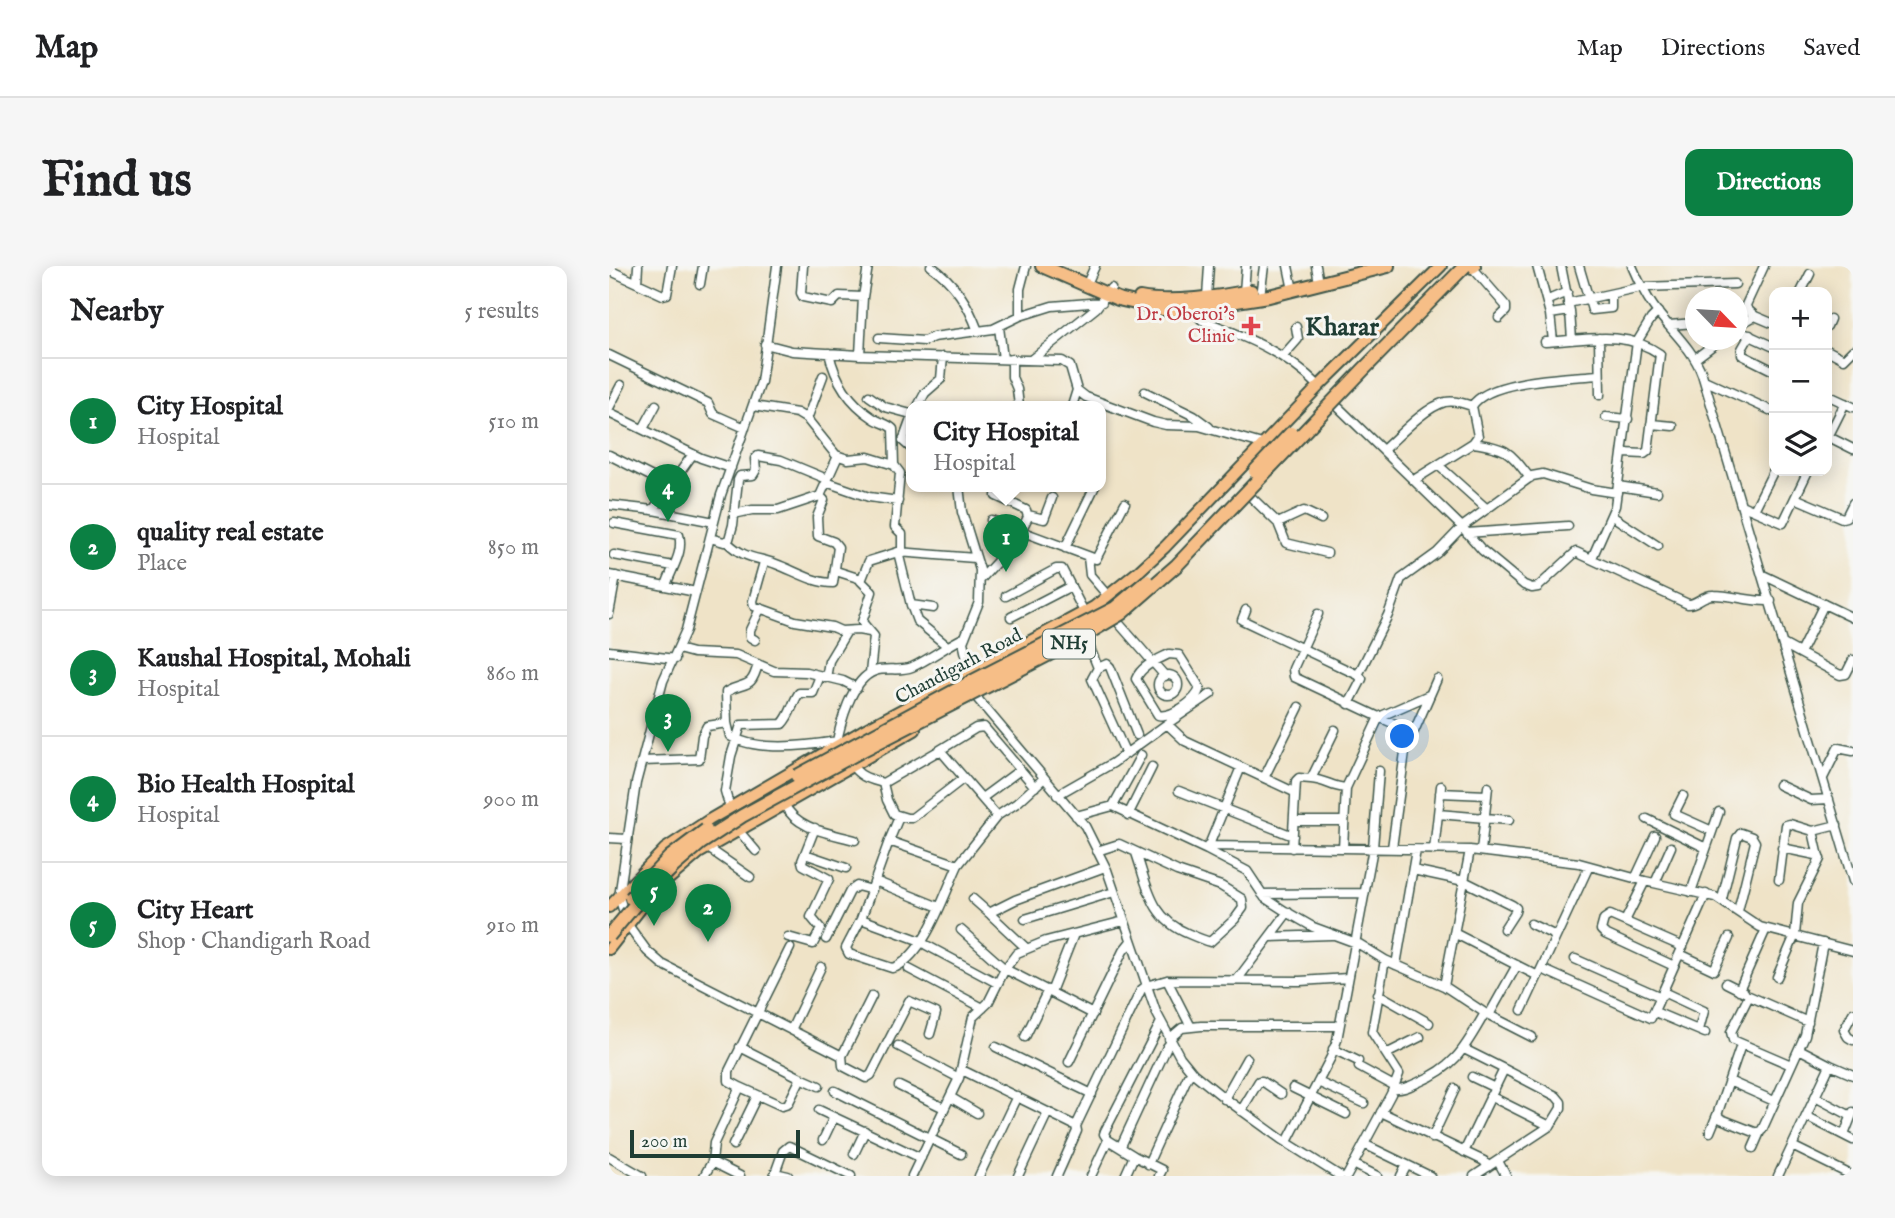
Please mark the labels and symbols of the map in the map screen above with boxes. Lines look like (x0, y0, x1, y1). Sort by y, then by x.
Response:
north arrow (1685, 287, 1748, 350)
place label: Dr. Oberoi's Clinic (1136, 303, 1235, 349)
district label: Kharar (1305, 311, 1380, 344)
marker: Dr. Oberoi's Clinic (1241, 316, 1261, 336)
pin: 4 (645, 464, 691, 522)
pin: 1 (983, 514, 1029, 572)
street label: Chandigarh Road (892, 623, 1027, 710)
road number: NH5 (1043, 630, 1095, 658)
pin: 3 (645, 694, 691, 752)
your location (1385, 719, 1419, 753)
pin: 5 (631, 868, 677, 926)
pin: 2 (685, 884, 731, 942)
scale bar (630, 1127, 800, 1159)

